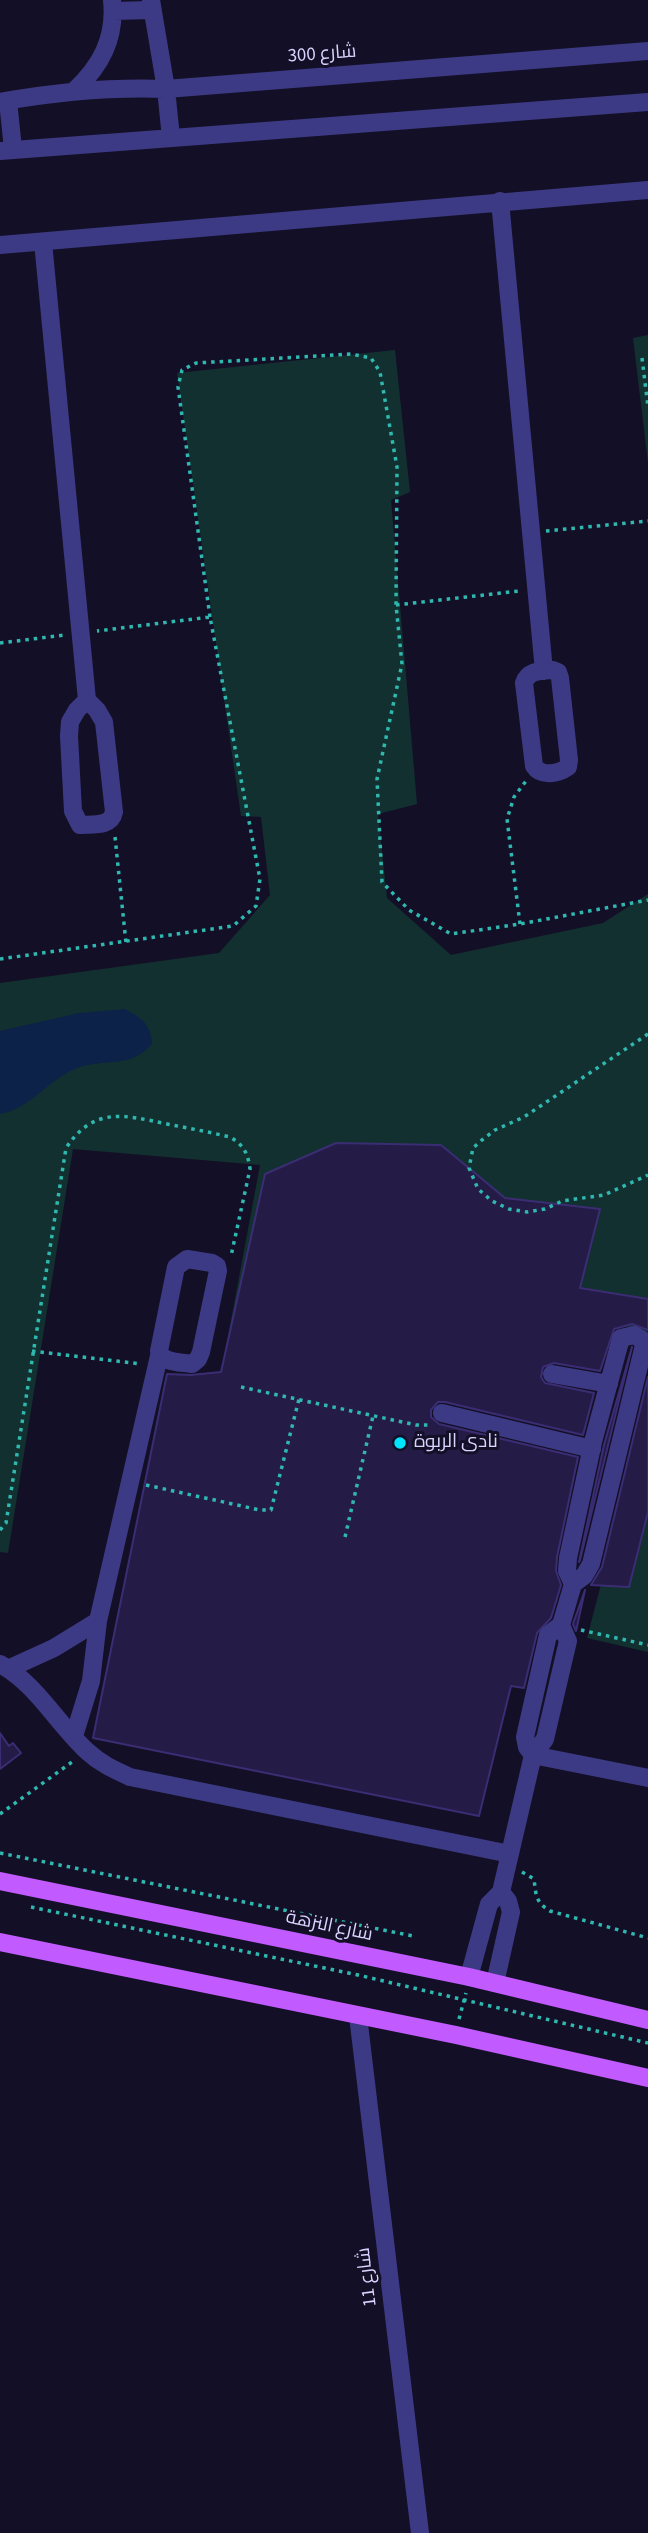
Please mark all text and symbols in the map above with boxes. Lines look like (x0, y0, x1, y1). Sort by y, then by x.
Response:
street label: شارع 300 (287, 41, 357, 69)
place label: نادى الربوة (414, 1432, 498, 1454)
marker: نادى الربوة (392, 1435, 408, 1451)
street label: شارع النزهة (283, 1907, 375, 1947)
street label: شارع 11 (353, 2246, 383, 2308)

